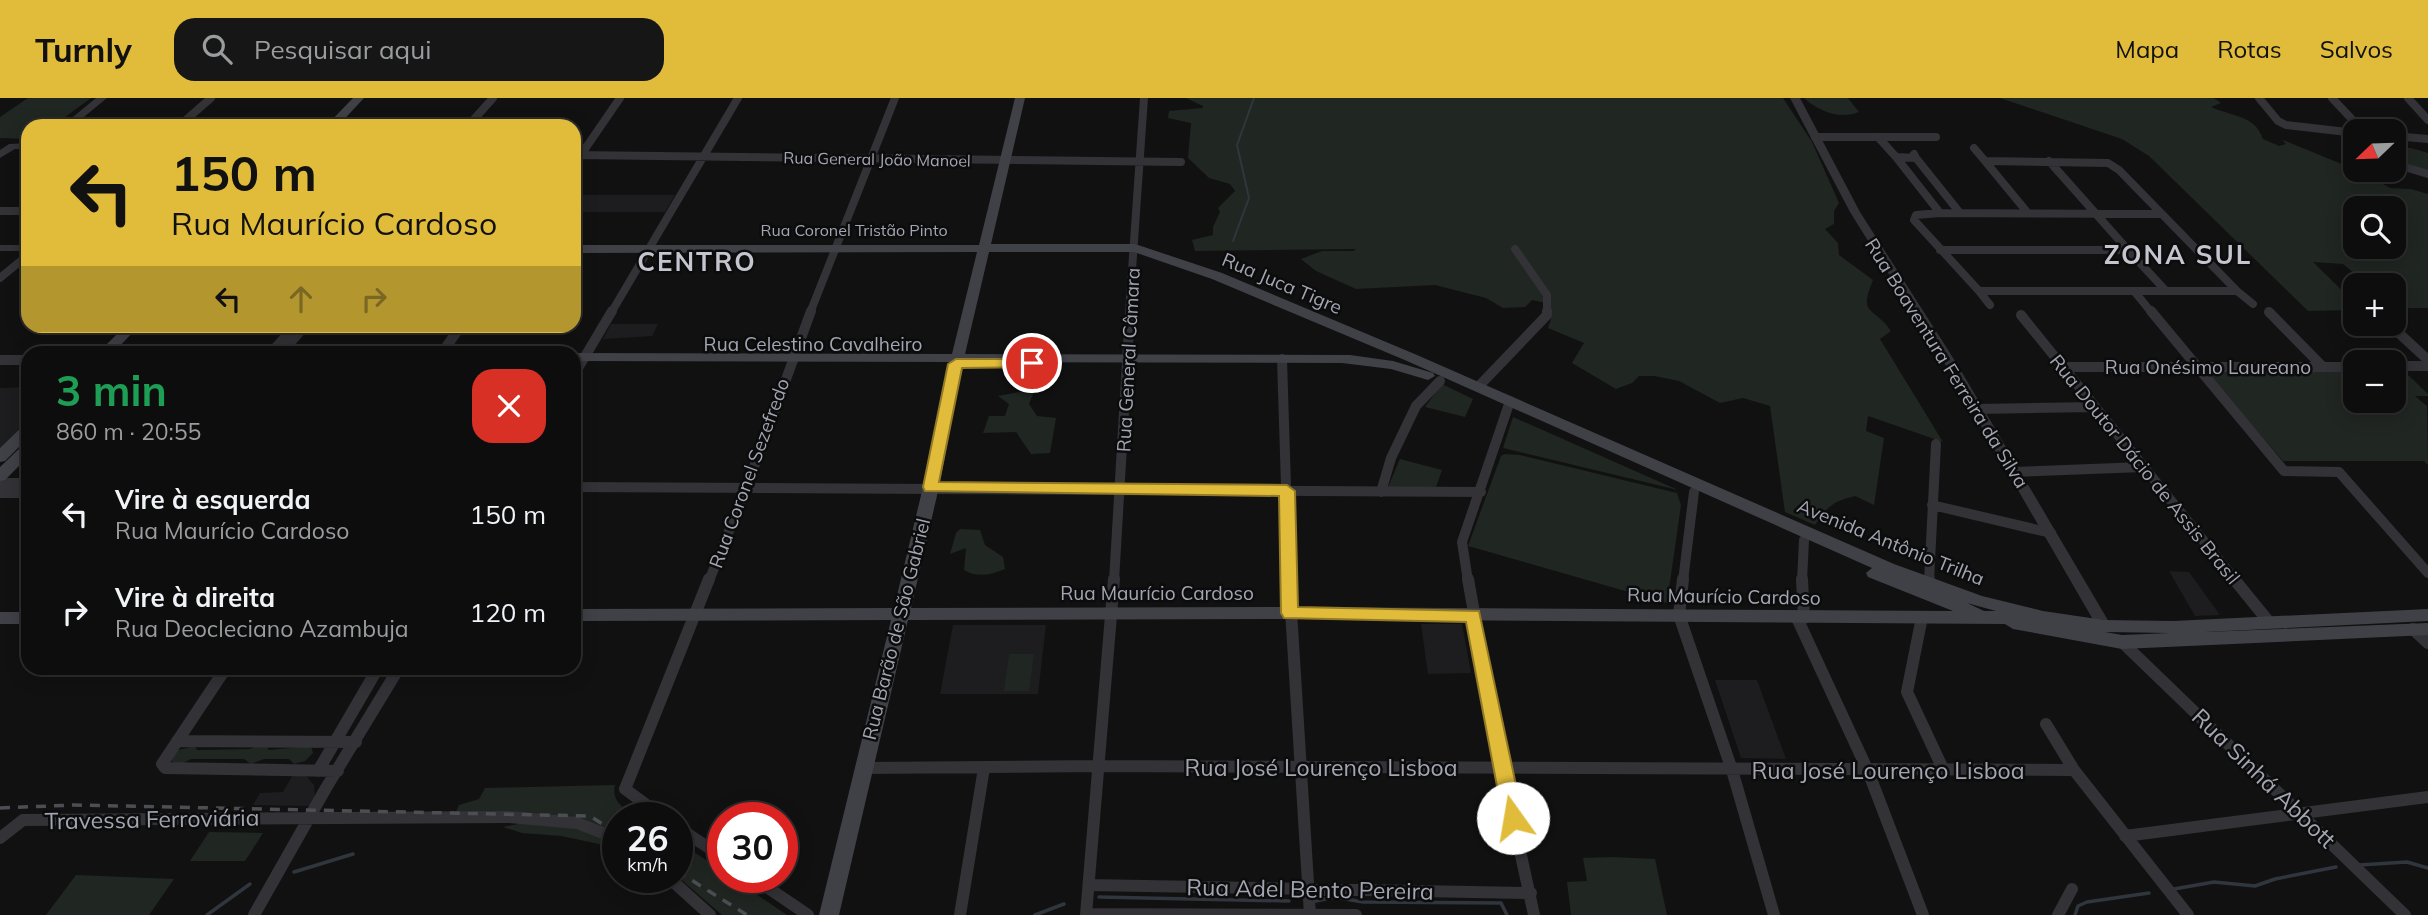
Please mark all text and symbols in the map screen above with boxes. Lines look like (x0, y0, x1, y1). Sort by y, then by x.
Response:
search box (174, 18, 664, 81)
text: Turnly (35, 29, 132, 70)
icon: search (198, 30, 236, 68)
text: Pesquisar aqui (254, 33, 431, 66)
text: Mapa (2115, 34, 2179, 64)
text: Rotas (2217, 34, 2282, 64)
text: Salvos (2320, 34, 2393, 64)
north arrow (2343, 119, 2406, 182)
map controls (2343, 119, 2406, 413)
text: 150 m (171, 142, 317, 203)
icon: left (56, 147, 147, 238)
street label: Rua General João Manoel (783, 147, 971, 171)
button: search (2343, 196, 2406, 259)
text: Rua Maurício Cardoso (171, 203, 497, 243)
street label: Rua Coronel Tristão Pinto (760, 220, 948, 240)
street label: Rua Boaventura Ferreira da Silva (1860, 234, 2034, 492)
district label: ZONA SUL (2104, 238, 2252, 271)
district label: CENTRO (637, 245, 757, 278)
street label: Rua Juca Tigre (1218, 247, 1346, 319)
street label: Rua General Câmara (1111, 267, 1145, 453)
button: + (2343, 273, 2406, 336)
icon: left (209, 280, 247, 318)
icon: ahead (282, 280, 320, 318)
icon: right (355, 280, 393, 318)
street label: Rua Celestino Cavalheiro (704, 332, 922, 356)
pin (1002, 333, 1062, 393)
icon: arrive (1013, 344, 1051, 382)
street label: Rua Doutor Dácio de Assis Brasil (2045, 349, 2245, 589)
button: − (2343, 350, 2406, 413)
street label: Rua Onésimo Laureano (2105, 355, 2311, 379)
text: 3 min (56, 364, 167, 417)
button: close (472, 369, 546, 443)
street label: Rua Coronel Sezefredo (703, 375, 795, 571)
text: 860 m · 20:55 (56, 417, 201, 446)
text: Vire à esquerda (115, 483, 311, 516)
street label: Avenida Antônio Trilha (1794, 493, 1988, 591)
icon: left (56, 495, 94, 533)
text: 150 m (470, 498, 546, 531)
text: Rua Maurício Cardoso (115, 516, 349, 545)
street label: Rua Barão de São Gabriel (857, 516, 935, 742)
text: Vire à direita (115, 581, 275, 614)
street label: Rua Maurício Cardoso (1060, 581, 1254, 605)
street label: Rua Maurício Cardoso (1627, 582, 1821, 610)
icon: right (56, 593, 94, 631)
text: 120 m (470, 596, 546, 629)
text: Rua Deocleciano Azambuja (115, 614, 409, 643)
street label: Rua Sinhá Abbott (2186, 702, 2342, 854)
street label: Rua José Lourenço Lisboa (1184, 753, 1458, 782)
street label: Rua José Lourenço Lisboa (1751, 756, 2025, 785)
position arrow (1476, 781, 1550, 855)
speed limit sign: 30 (707, 802, 798, 893)
street label: Travessa Ferroviária (44, 803, 260, 835)
text: 26 (626, 816, 669, 860)
text: km/h (627, 853, 668, 876)
street label: Rua Adel Bento Pereira (1186, 872, 1434, 906)

